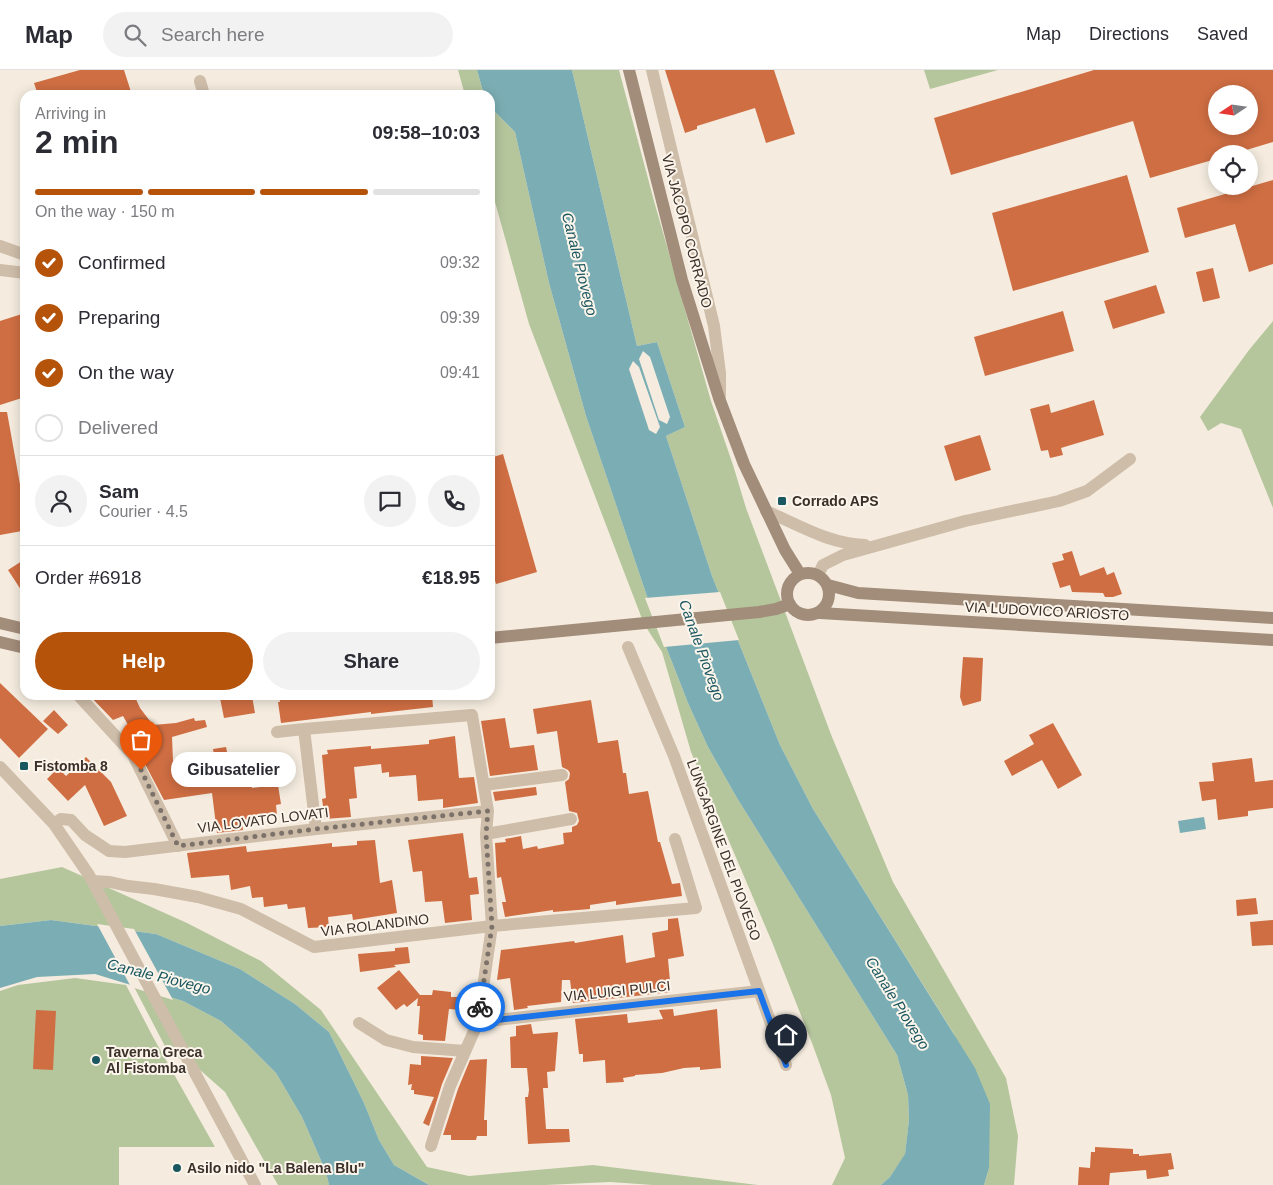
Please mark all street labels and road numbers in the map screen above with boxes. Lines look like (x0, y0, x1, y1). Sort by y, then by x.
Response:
street label: VIA JACOPO CORRADO (659, 152, 715, 310)
street label: VIA LUDOVICO ARIOSTO (964, 599, 1130, 623)
street label: LUNGARGINE DEL PIOVEGO (684, 757, 764, 943)
street label: VIA LOVATO LOVATI (197, 804, 329, 836)
street label: VIA ROLANDINO (320, 910, 430, 940)
street label: VIA LUIGI PULCI (563, 977, 671, 1005)

